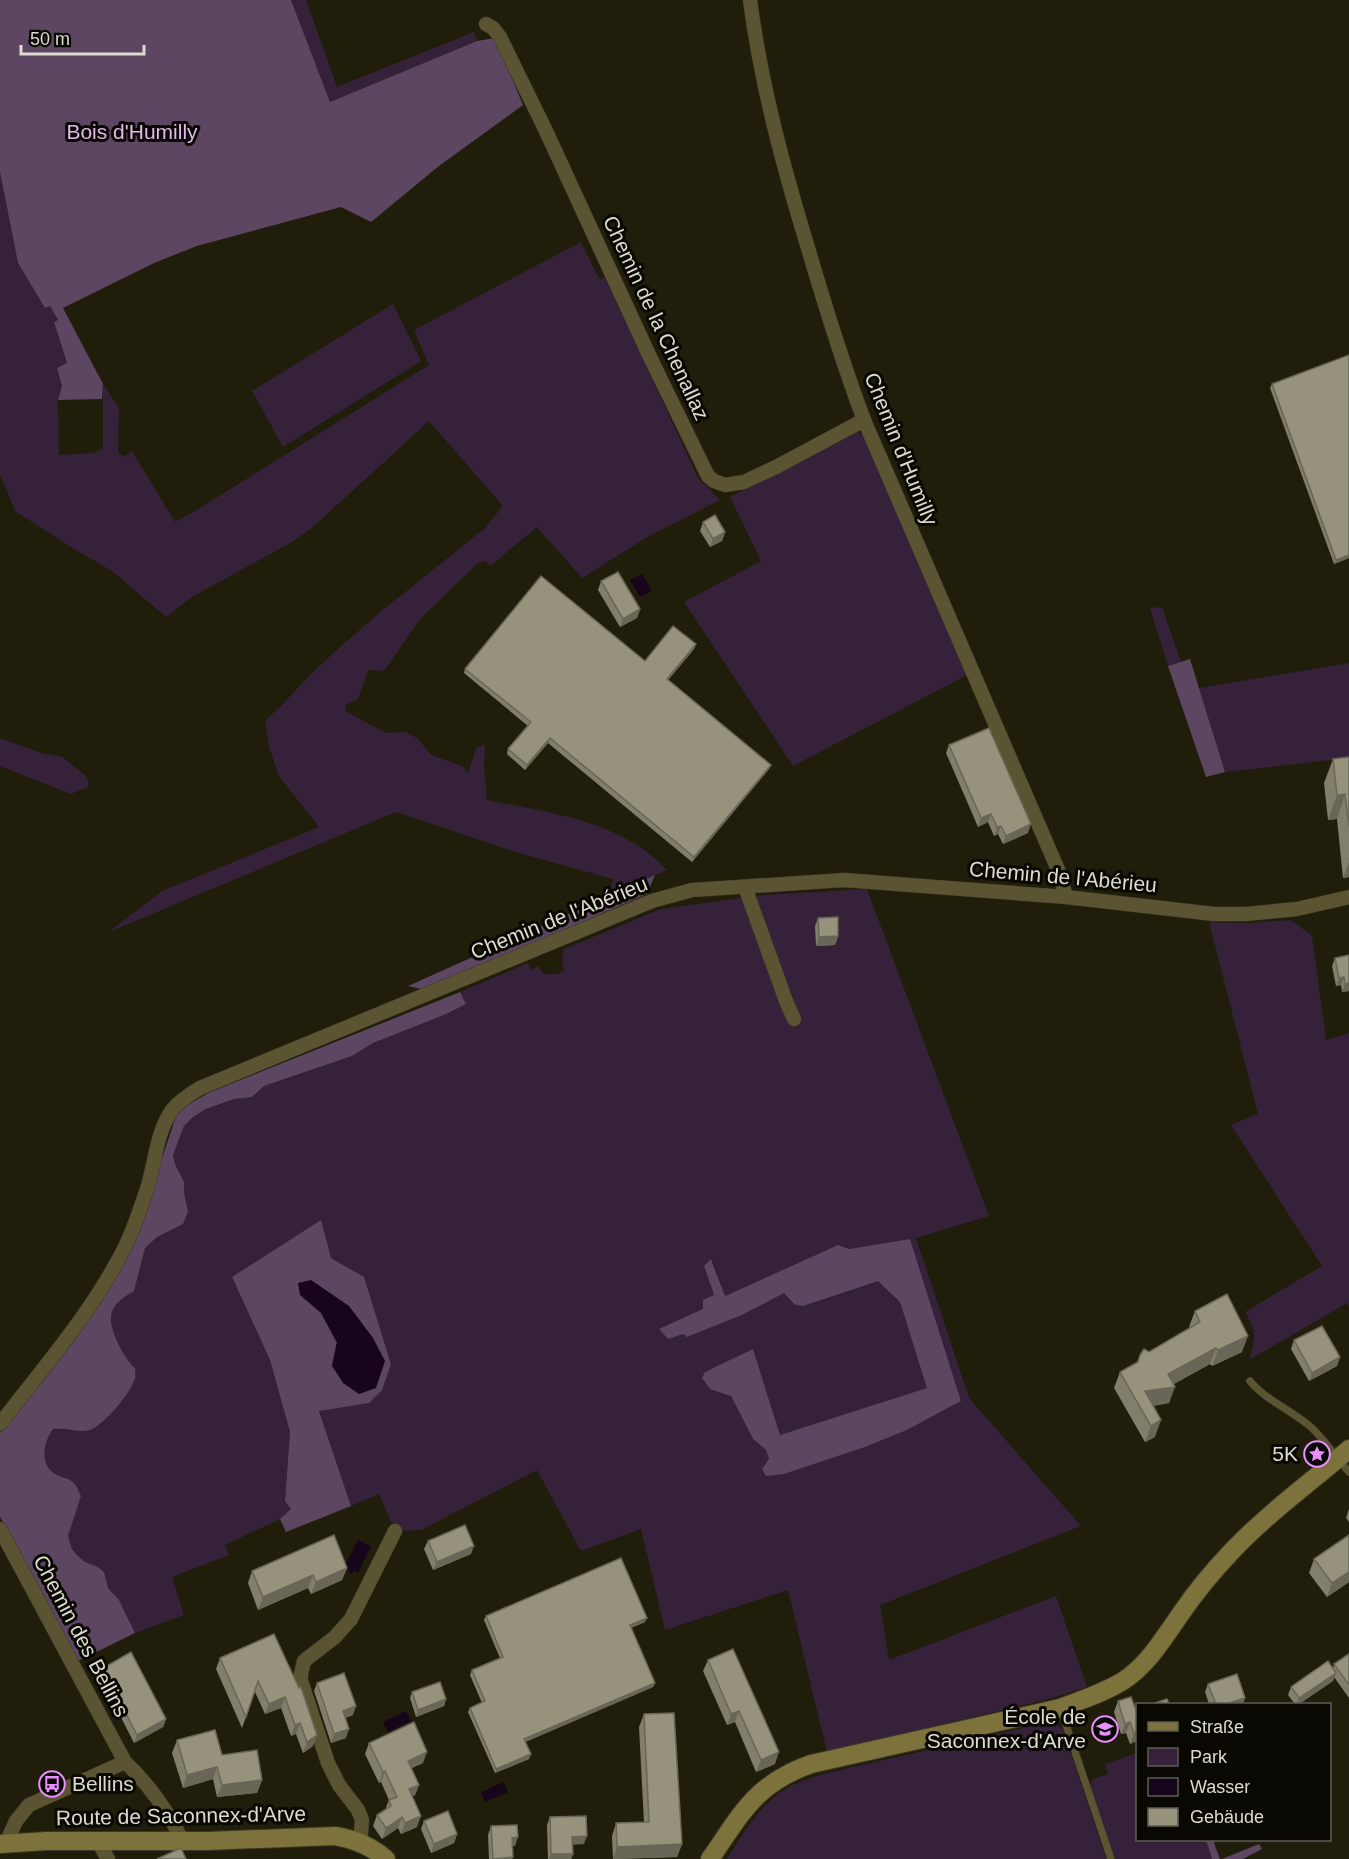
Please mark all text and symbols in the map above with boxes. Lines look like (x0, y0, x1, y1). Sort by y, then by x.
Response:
scale bar (21, 18, 144, 56)
text: 50 m (30, 29, 70, 49)
park label: Bois d'Humilly (66, 120, 198, 143)
street label: Chemin de la Chenallaz (599, 212, 714, 424)
street label: Chemin d'Humilly (860, 369, 943, 529)
street label: Chemin de l'Abérieu (968, 857, 1158, 896)
street label: Chemin de l'Abérieu (467, 872, 650, 963)
place icon: 5K (1302, 1439, 1332, 1469)
place label: 5K (1272, 1442, 1298, 1465)
street label: Chemin des Bellins (29, 1551, 134, 1721)
legend (1136, 1703, 1331, 1841)
place label: École de Saconnex-d'Arve (927, 1705, 1086, 1752)
school or university icon: École de Saconnex-d'Arve (1090, 1714, 1120, 1744)
text: Straße (1190, 1717, 1244, 1737)
text: Park (1190, 1747, 1228, 1767)
bus stop icon: Bellins (37, 1769, 67, 1799)
place label: Bellins (72, 1772, 134, 1795)
text: Wasser (1190, 1777, 1250, 1797)
street label: Route de Saconnex-d'Arve (56, 1802, 306, 1829)
text: Gebäude (1190, 1807, 1264, 1827)

